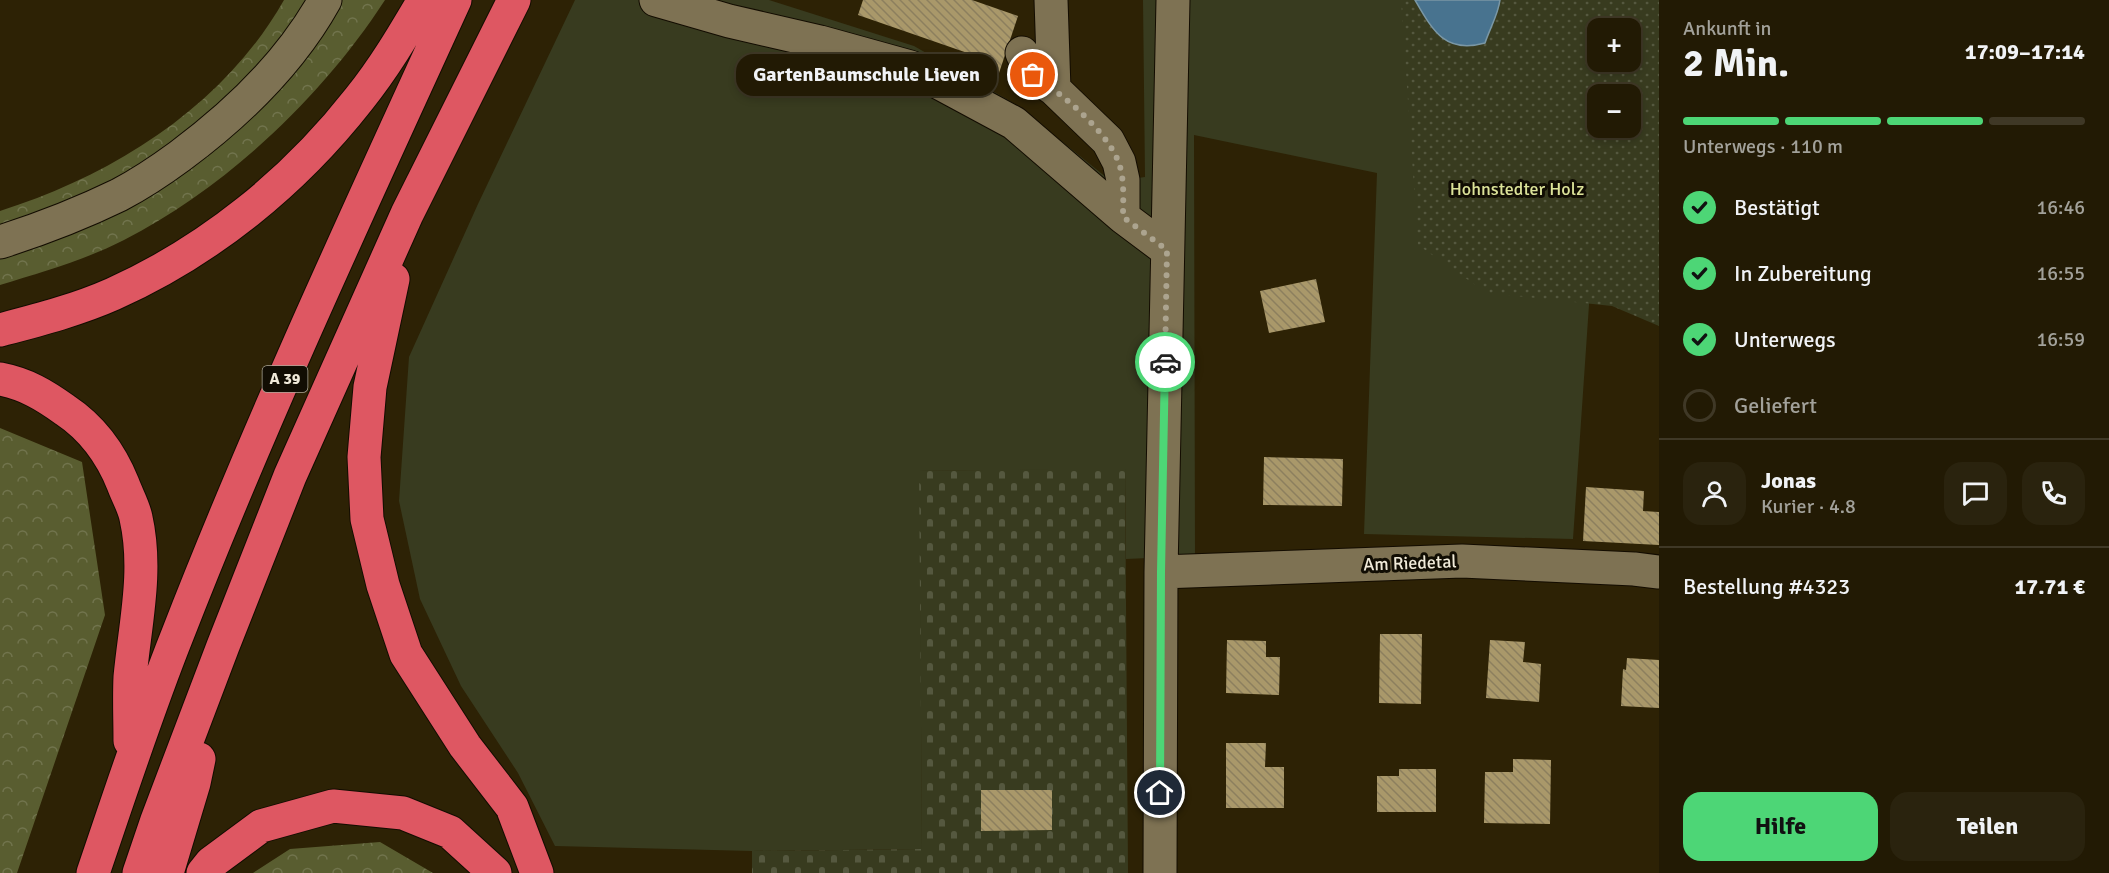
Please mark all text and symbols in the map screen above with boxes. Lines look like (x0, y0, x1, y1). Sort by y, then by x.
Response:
text: Ankunft in (1683, 16, 1771, 41)
map controls (1587, 18, 1641, 138)
button: + (1587, 18, 1641, 72)
text: 17:09–17:14 (1965, 38, 2085, 65)
text: 2 Min. (1683, 39, 1789, 87)
pin (1007, 49, 1058, 100)
callout: GartenBaumschule Lieven (736, 54, 997, 96)
icon: bag (1016, 58, 1049, 91)
text: GartenBaumschule Lieven (753, 62, 980, 87)
button: − (1587, 84, 1641, 138)
text: Unterwegs · 110 m (1683, 134, 1843, 159)
park label: Hohnstedter Holz (1450, 178, 1584, 200)
icon: check (1683, 191, 1716, 224)
text: Bestätigt (1734, 194, 1820, 221)
text: 16:46 (2036, 195, 2085, 220)
icon: check (1683, 257, 1716, 290)
text: In Zubereitung (1734, 260, 1872, 287)
text: 16:55 (2036, 261, 2085, 286)
icon: check (1683, 323, 1716, 356)
text: Unterwegs (1734, 326, 1836, 353)
text: 16:59 (2036, 327, 2085, 352)
courier (1135, 332, 1195, 392)
icon: car (1149, 346, 1182, 379)
road number: A 39 (262, 366, 308, 392)
text: Geliefert (1734, 392, 1817, 419)
button: person (1683, 462, 1746, 525)
button: chat (1944, 462, 2007, 525)
button: phone (2022, 462, 2085, 525)
text: Jonas (1761, 467, 1816, 494)
text: Kurier · 4.8 (1761, 494, 1856, 519)
street label: Am Riedetal (1363, 550, 1457, 576)
text: Bestellung #4323 (1683, 573, 1850, 600)
text: 17.71 € (2014, 573, 2085, 600)
pin (1134, 767, 1185, 818)
icon: home (1143, 776, 1176, 809)
button: Hilfe (1683, 792, 1878, 861)
button: Teilen (1890, 792, 2085, 861)

